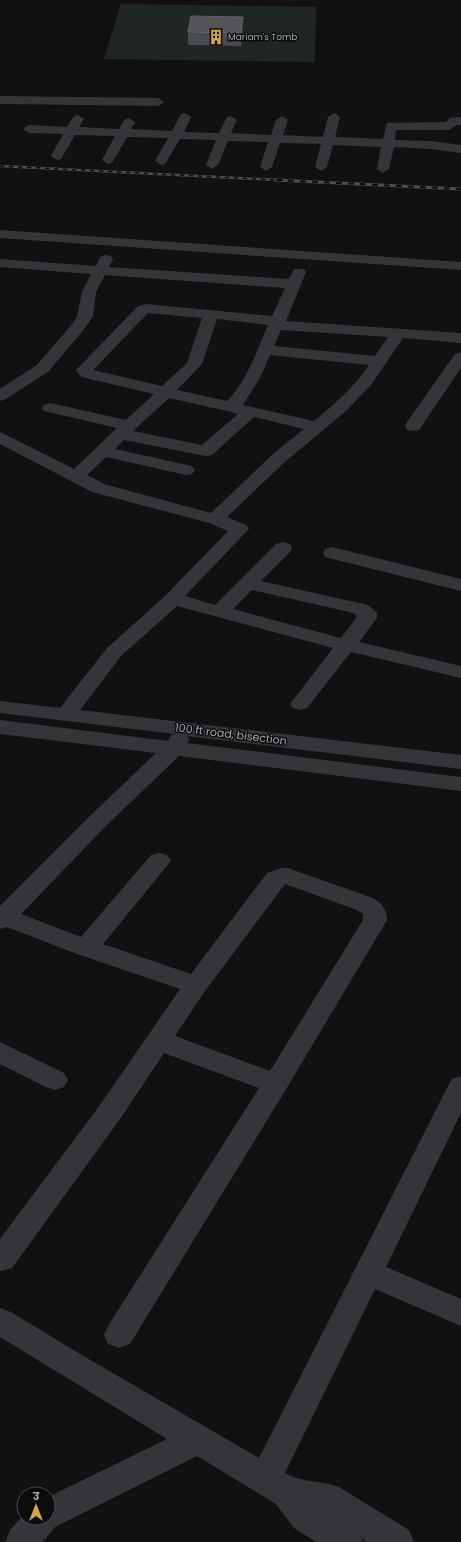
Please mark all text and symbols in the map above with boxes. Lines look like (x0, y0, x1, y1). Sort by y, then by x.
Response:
building icon: Mariam's Tomb (207, 28, 225, 46)
place label: Mariam's Tomb (228, 31, 297, 43)
street label: 100 ft road, bisection (174, 719, 288, 749)
north arrow (16, 1486, 56, 1526)
text: उ (32, 1488, 40, 1504)

